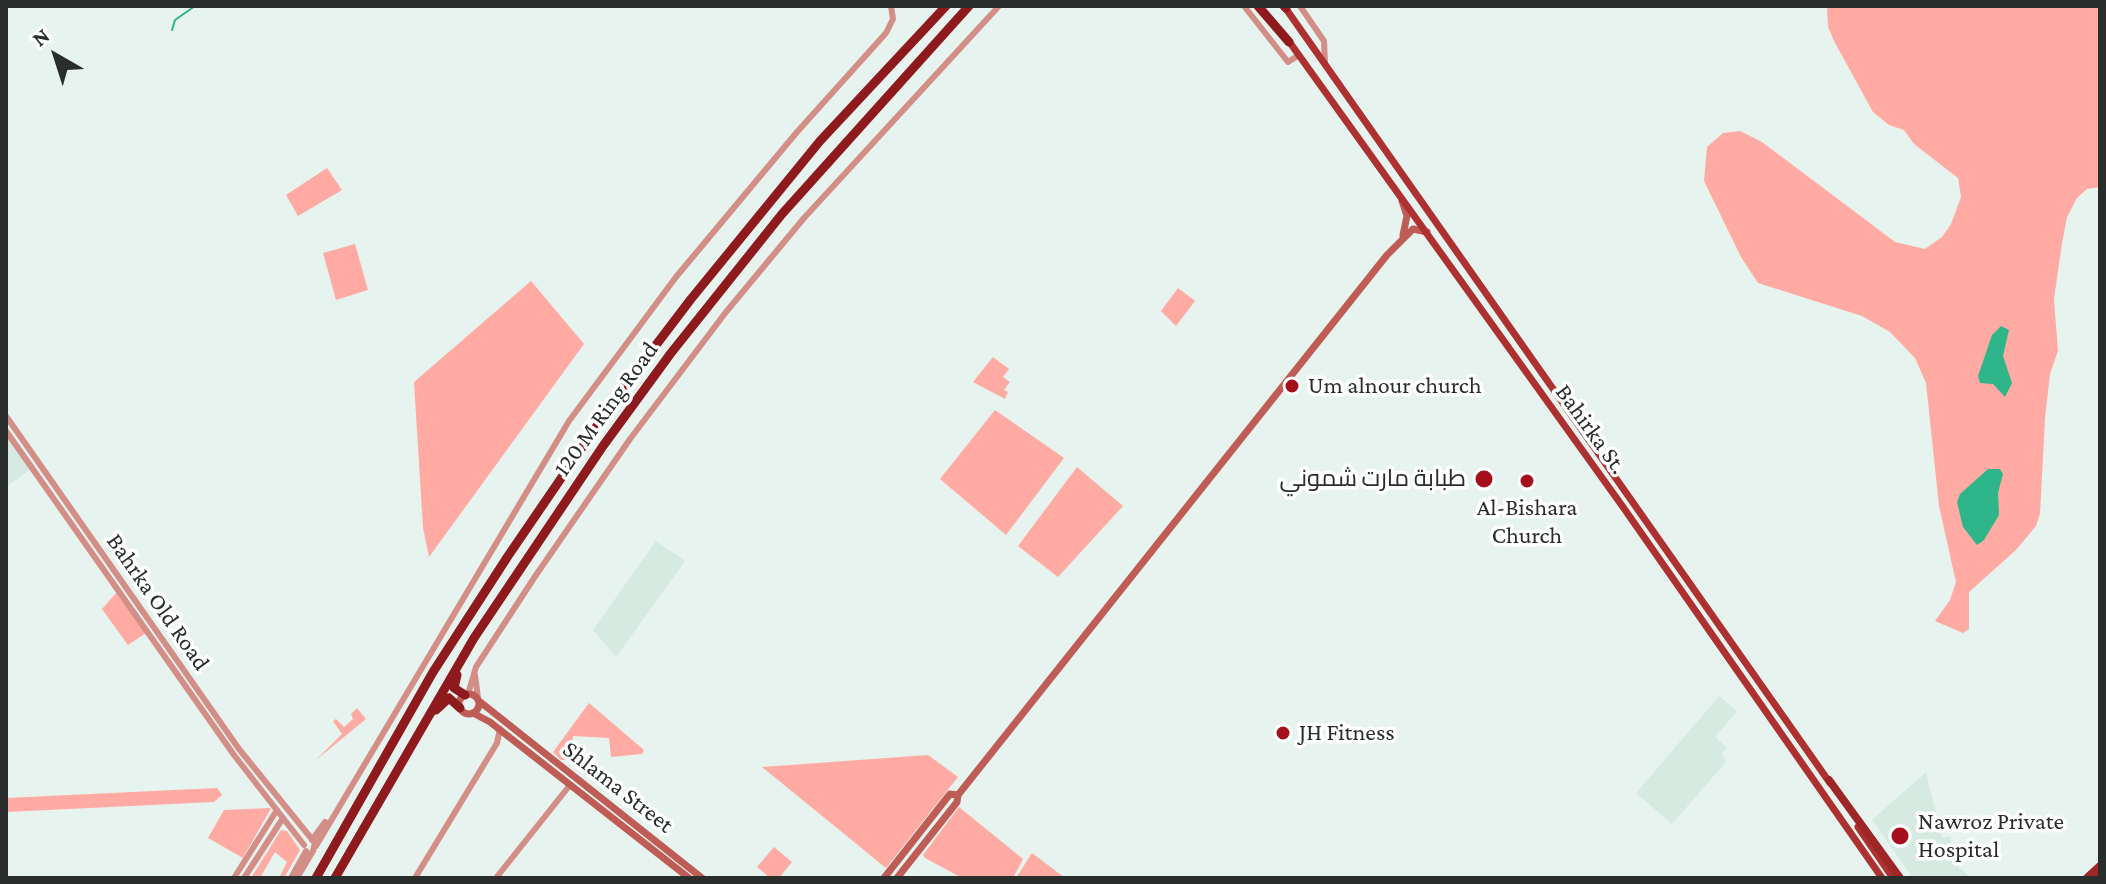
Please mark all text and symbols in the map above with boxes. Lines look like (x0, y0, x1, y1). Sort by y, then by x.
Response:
north arrow (16, 16, 96, 96)
text: N (27, 23, 54, 51)
street label: 120 M Ring Road (548, 336, 664, 482)
place label: Um alnour church (1308, 372, 1482, 400)
marker: Um alnour church (1283, 377, 1301, 395)
street label: Bahirka St. (1549, 379, 1633, 479)
place label: طبابة مارت شموني (1279, 465, 1466, 493)
marker: طبابة مارت شموني (1473, 468, 1495, 490)
marker: Al-Bishara Church (1518, 472, 1536, 490)
place label: Al-Bishara Church (1477, 494, 1577, 550)
street label: Bahrka Old Road (100, 528, 216, 676)
place label: JH Fitness (1299, 719, 1395, 747)
marker: JH Fitness (1274, 724, 1292, 742)
street label: Shlama Street (557, 735, 679, 839)
place label: Nawroz Private Hospital (1918, 808, 2064, 864)
marker: Nawroz Private Hospital (1889, 825, 1911, 847)

